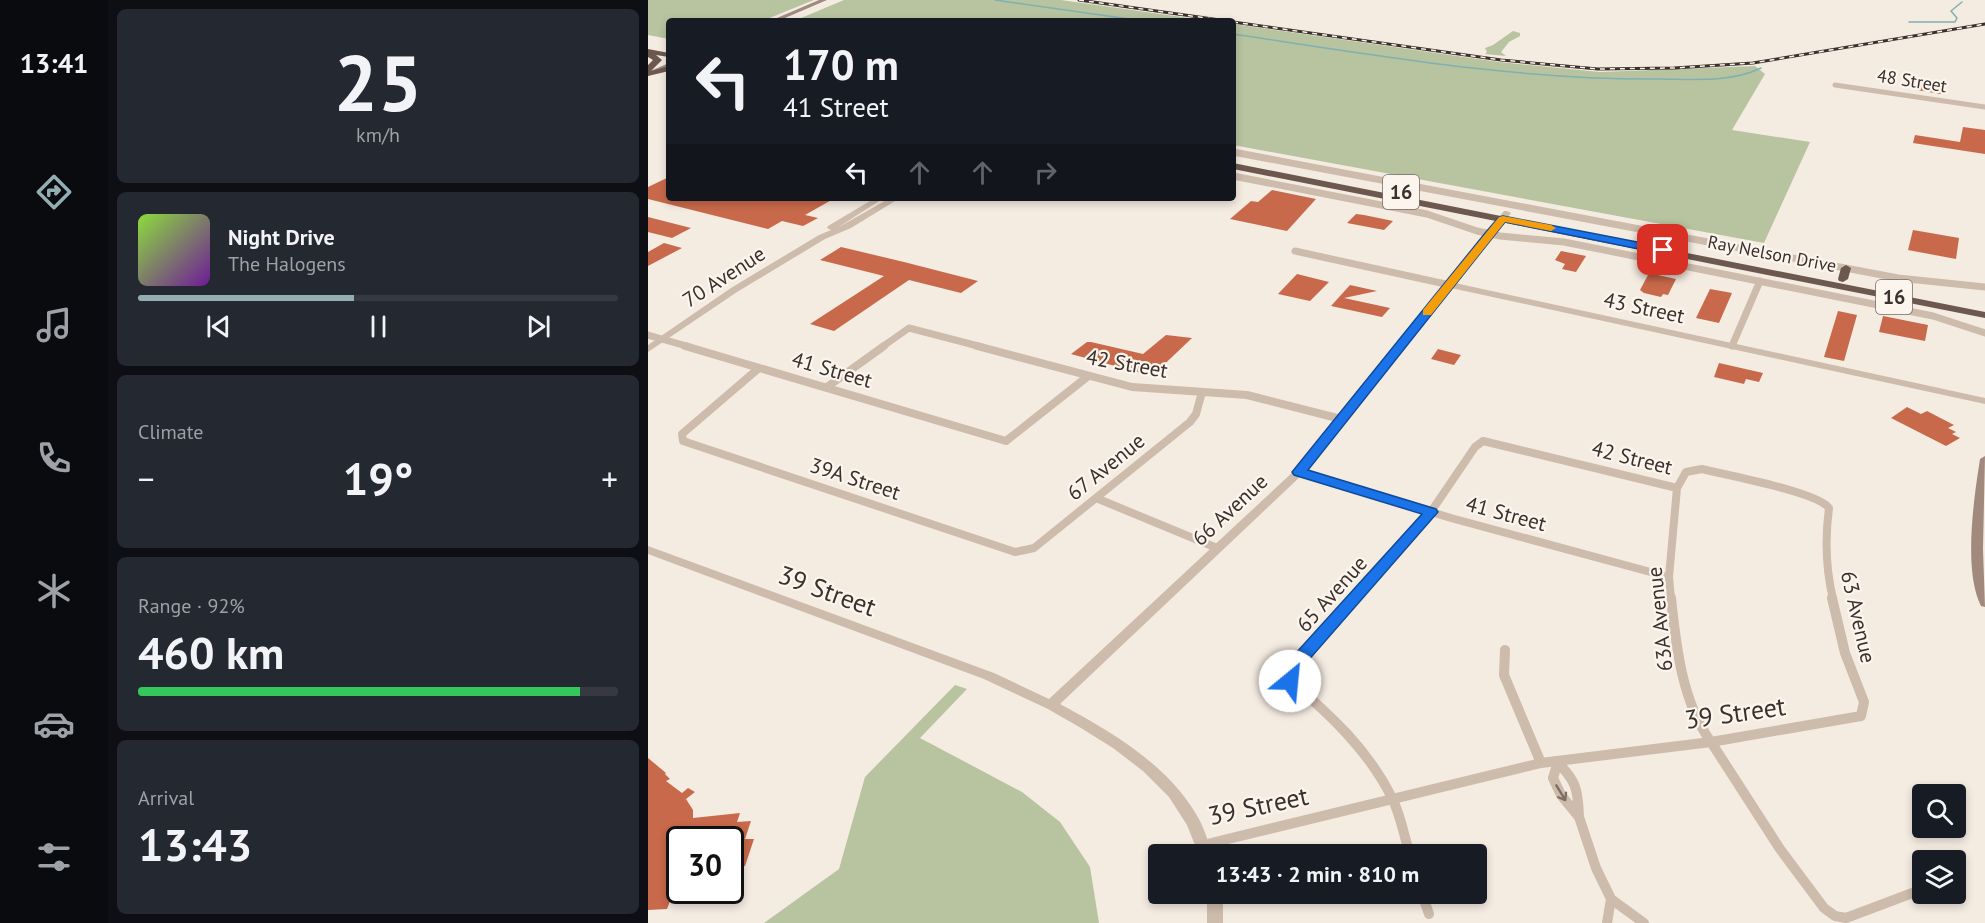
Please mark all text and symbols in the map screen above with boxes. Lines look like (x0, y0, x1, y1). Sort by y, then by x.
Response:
text: 25 (334, 32, 422, 133)
text: 170 m (783, 37, 899, 92)
icon: left (684, 42, 762, 120)
text: 13:41 (20, 46, 88, 80)
street label: 48 Street (1876, 64, 1949, 97)
text: 41 Street (783, 90, 889, 124)
text: km/h (356, 122, 400, 148)
icon: left (840, 156, 873, 189)
icon: ahead (903, 156, 936, 189)
icon: ahead (966, 156, 999, 189)
icon: right (1029, 156, 1062, 189)
icon: directions (33, 171, 75, 213)
road number: 16 (1383, 175, 1419, 209)
text: Night Drive (228, 223, 335, 251)
pin (1637, 224, 1688, 275)
street label: Ray Nelson Drive (1706, 230, 1838, 277)
icon: arrive (1646, 233, 1679, 266)
street label: 70 Avenue (677, 240, 770, 313)
text: The Halogens (228, 251, 346, 277)
road number: 16 (1876, 280, 1912, 314)
street label: 43 Street (1601, 286, 1687, 329)
icon: music (33, 304, 75, 346)
icon: previous (202, 310, 235, 343)
icon: pause (362, 310, 395, 343)
icon: next (522, 310, 555, 343)
street label: 42 Street (1084, 343, 1170, 384)
street label: 41 Street (789, 345, 875, 394)
text: Climate (138, 419, 204, 445)
street label: 67 Avenue (1061, 427, 1150, 506)
street label: 42 Street (1589, 434, 1675, 481)
icon: phone (33, 437, 75, 479)
text: 19° (343, 449, 413, 507)
street label: 39A Street (806, 451, 904, 506)
text: − (138, 457, 155, 500)
text: + (601, 457, 618, 500)
street label: 66 Avenue (1186, 468, 1273, 551)
street label: 41 Street (1463, 490, 1549, 537)
street label: 65 Avenue (1290, 550, 1373, 637)
street label: 39 Street (774, 558, 881, 623)
street label: 63A Avenue (1641, 566, 1678, 673)
street label: 63 Avenue (1835, 568, 1882, 665)
icon: climate (33, 570, 75, 612)
text: Range · 92% (138, 593, 245, 619)
text: 460 km (138, 623, 284, 681)
position arrow (1258, 649, 1322, 713)
street label: 39 Street (1682, 689, 1788, 736)
icon: car (33, 703, 75, 745)
street label: 39 Street (1205, 779, 1311, 832)
one-way arrow (1554, 784, 1567, 801)
map controls (1912, 784, 1966, 904)
button: search (1912, 784, 1966, 838)
text: Arrival (138, 785, 194, 811)
text: 13:43 (138, 815, 252, 873)
speed limit sign: 30 (666, 826, 744, 904)
icon: filters (33, 836, 75, 878)
button: layers (1912, 850, 1966, 904)
text: 13:43 · 2 min · 810 m (1216, 860, 1419, 888)

